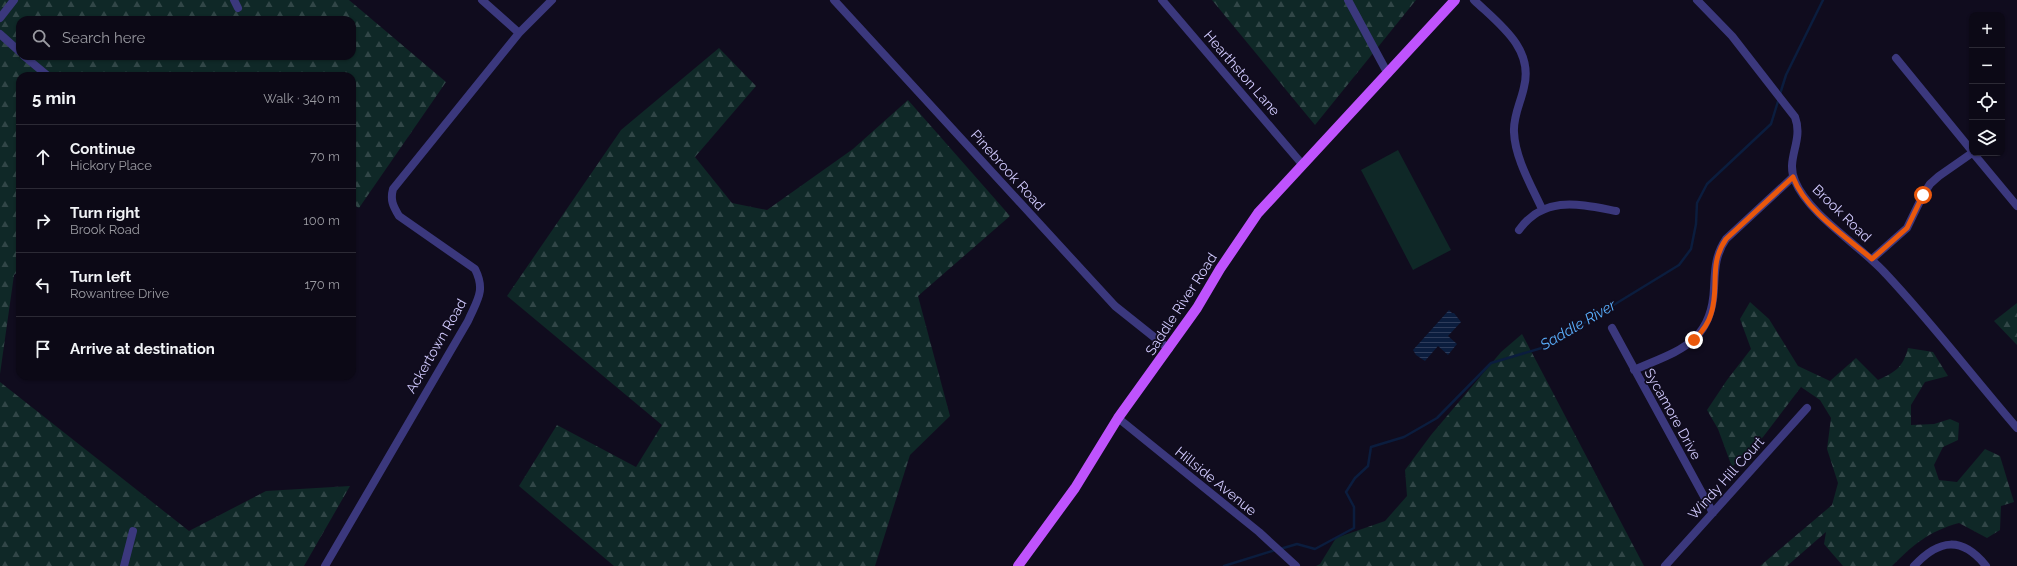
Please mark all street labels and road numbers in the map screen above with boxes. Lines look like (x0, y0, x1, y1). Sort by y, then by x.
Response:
street label: Hearthston Lane (1201, 27, 1283, 119)
street label: Pinebrook Road (968, 126, 1048, 214)
street label: Brook Road (1809, 181, 1875, 245)
street label: Saddle River Road (1142, 250, 1220, 358)
street label: Ackertown Road (402, 296, 470, 396)
street label: Sycamore Drive (1641, 366, 1705, 462)
street label: Windy Hill Court (1685, 433, 1767, 523)
street label: Hillside Avenue (1172, 443, 1260, 519)

